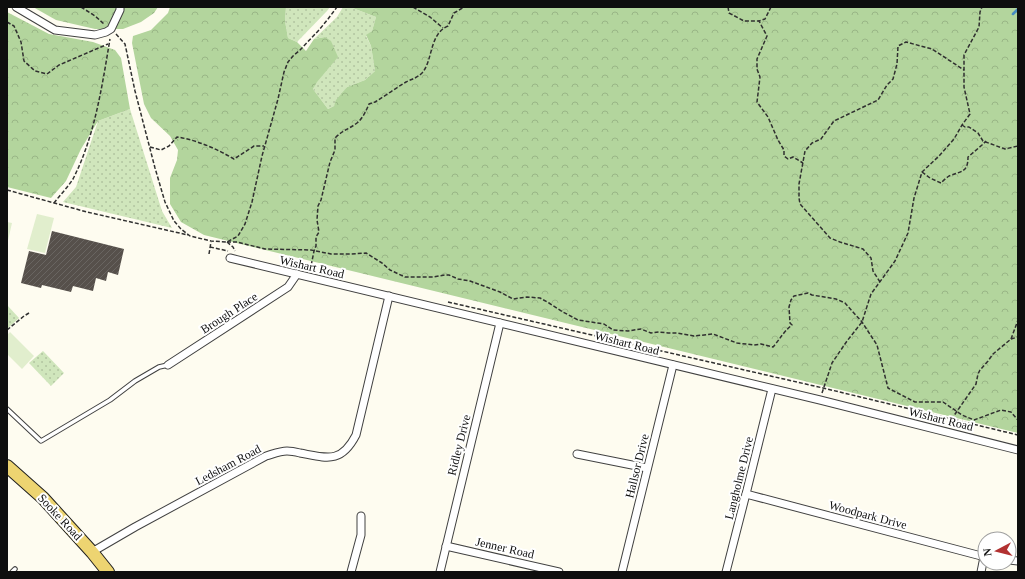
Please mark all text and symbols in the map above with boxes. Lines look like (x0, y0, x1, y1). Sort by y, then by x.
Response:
street label: Wishart Road (278, 253, 346, 281)
street label: Brough Place (198, 289, 260, 337)
street label: Wishart Road (593, 328, 661, 358)
street label: Wishart Road (907, 404, 975, 434)
street label: Ridley Drive (445, 413, 473, 477)
street label: Hallsor Drive (622, 432, 652, 500)
street label: Langholme Drive (722, 435, 756, 521)
street label: Ledsham Road (193, 442, 263, 488)
street label: Sooke Road (35, 491, 85, 543)
street label: Woodpark Drive (828, 498, 908, 532)
north arrow (977, 531, 1017, 571)
street label: Jenner Road (474, 534, 536, 562)
text: N (981, 547, 994, 557)

